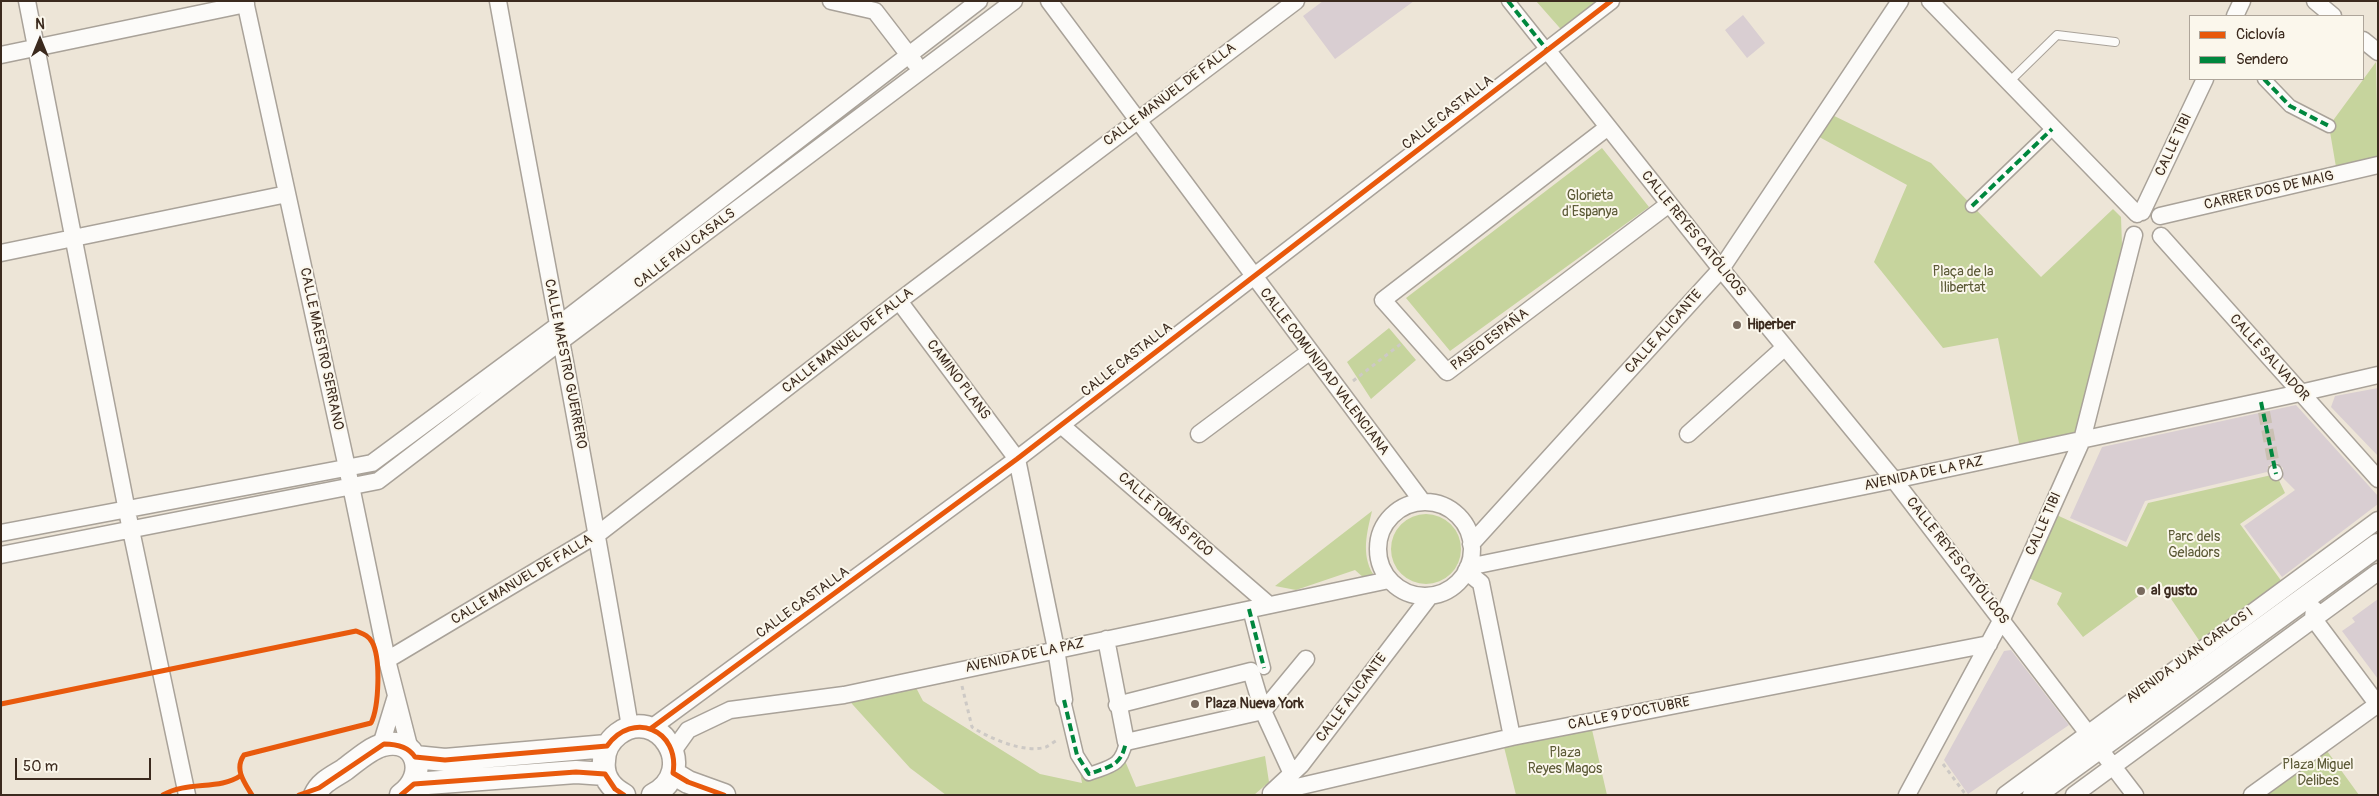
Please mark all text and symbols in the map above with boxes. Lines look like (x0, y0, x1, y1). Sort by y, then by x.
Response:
north arrow (15, 15, 65, 65)
legend (2189, 15, 2364, 80)
text: N (35, 16, 45, 33)
text: Ciclovía (2236, 25, 2285, 44)
street label: CALLE MANUEL DE FALLA (1100, 40, 1240, 150)
text: Sendero (2236, 50, 2288, 69)
street label: CALLE CASTALLA (1399, 72, 1497, 154)
street label: CALLE TIBI (2152, 111, 2196, 179)
street label: CALLE REYES CATÓLICOS (1637, 168, 1749, 300)
street label: CARRER DOS DE MAIG (2202, 168, 2336, 214)
park label: Glorieta d'Espanya (1562, 188, 1618, 220)
street label: CALLE PAU CASALS (631, 205, 739, 293)
park label: Plaça de la llibertat (1932, 264, 1994, 296)
street label: CALLE MAESTRO SERRANO (296, 266, 346, 432)
street label: CALLE MAESTRO GUERRERO (540, 278, 590, 450)
street label: CALLE MANUEL DE FALLA (779, 285, 917, 397)
street label: CALLE COMUNIDAD VALENCIANA (1256, 285, 1392, 459)
street label: CALLE ALICANTE (1622, 287, 1706, 377)
street label: PASEO ESPAÑA (1448, 305, 1532, 375)
street label: CALLE SALVADOR (2226, 311, 2312, 405)
place label: Hiperber (1747, 317, 1796, 333)
street label: CALLE CASTALLA (1078, 319, 1176, 401)
marker: Hiperber (1731, 319, 1743, 331)
street label: CAMINO PLANS (923, 337, 993, 423)
street label: AVENIDA DE LA PAZ (1863, 453, 1985, 495)
street label: CALLE TOMÁS PICO (1114, 469, 1216, 561)
street label: CALLE TIBI (2023, 490, 2065, 558)
street label: CALLE REYES CATÓLICOS (1902, 494, 2012, 628)
park label: Parc dels Geladors (2168, 529, 2220, 562)
street label: CALLE MANUEL DE FALLA (448, 531, 596, 629)
street label: CALLE CASTALLA (753, 564, 853, 642)
place label: al gusto (2151, 583, 2197, 599)
marker: al gusto (2135, 585, 2147, 597)
street label: AVENIDA JUAN CARLOS I (2123, 604, 2257, 708)
street label: AVENIDA DE LA PAZ (964, 635, 1086, 677)
street label: CALLE ALICANTE (1313, 650, 1391, 746)
street label: CALLE 9 D'OCTUBRE (1567, 694, 1691, 734)
place label: Plaza Nueva York (1205, 696, 1304, 712)
marker: Plaza Nueva York (1189, 698, 1201, 710)
park label: Plaza Reyes Magos (1528, 745, 1602, 778)
scale bar (18, 748, 154, 780)
text: 50 m (23, 757, 58, 776)
park label: Plaza Miguel Delibes (2282, 757, 2354, 790)

